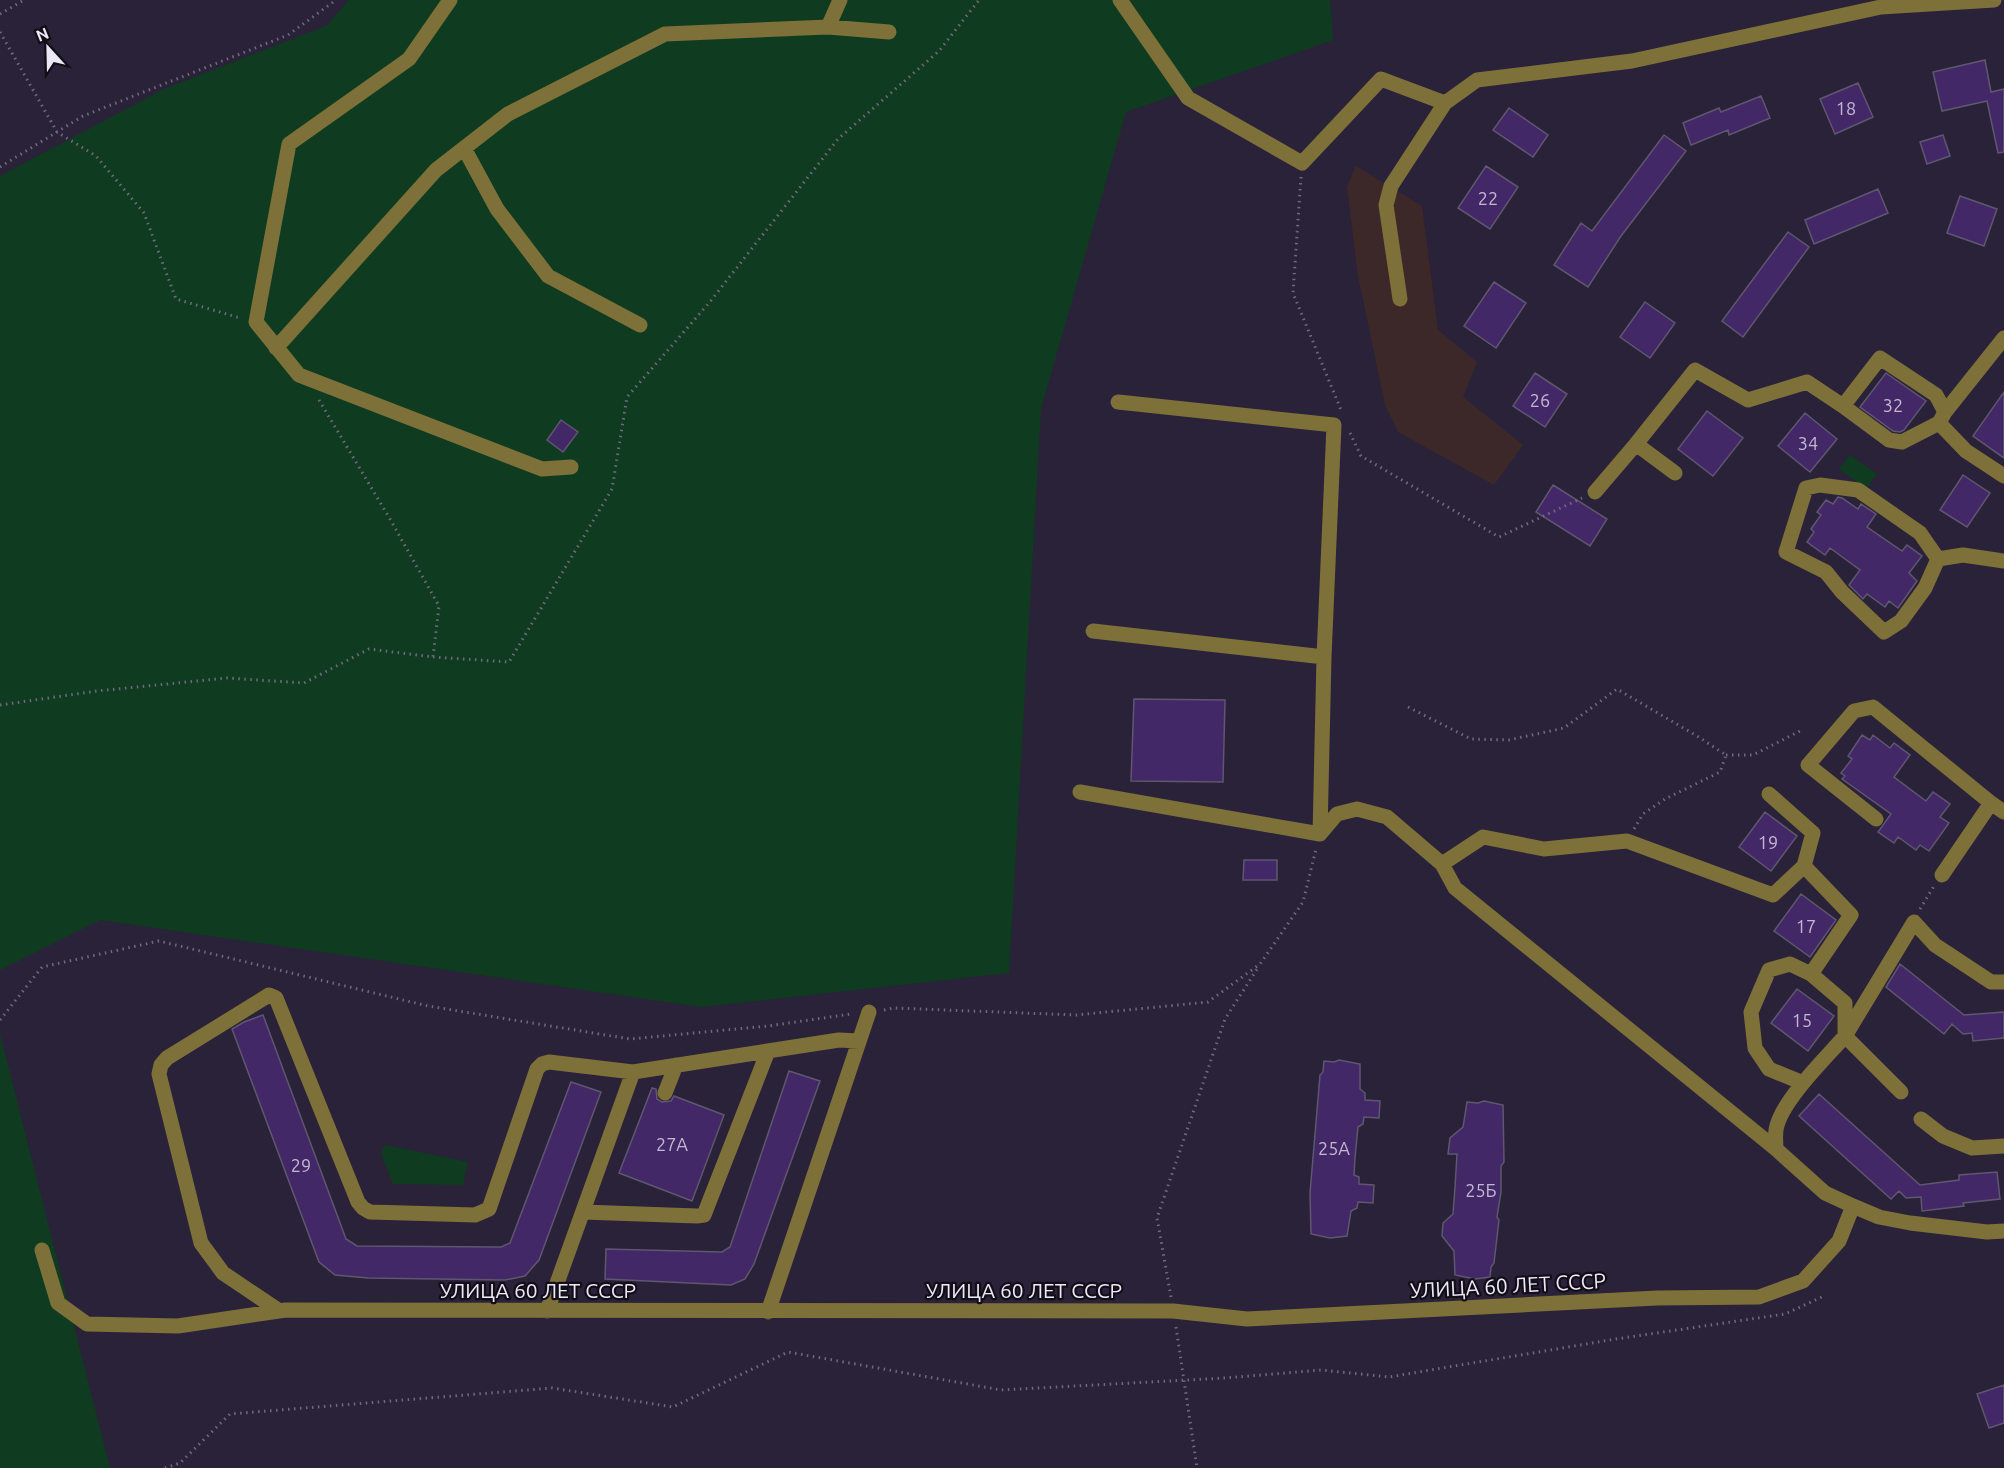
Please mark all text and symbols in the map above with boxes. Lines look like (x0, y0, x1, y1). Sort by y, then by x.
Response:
north arrow (18, 18, 78, 78)
text: N (33, 24, 51, 45)
house number: 18 (1836, 98, 1856, 118)
house number: 22 (1478, 188, 1498, 208)
house number: 26 (1530, 390, 1550, 410)
house number: 32 (1883, 395, 1903, 415)
house number: 34 (1798, 433, 1818, 453)
house number: 19 (1758, 832, 1778, 852)
house number: 17 (1796, 916, 1816, 936)
house number: 15 (1792, 1010, 1812, 1030)
house number: 27А (656, 1134, 688, 1154)
house number: 25А (1318, 1138, 1350, 1158)
house number: 29 (291, 1155, 311, 1175)
house number: 25Б (1465, 1180, 1497, 1200)
street label: УЛИЦА 60 ЛЕТ СССР (1409, 1268, 1607, 1302)
street label: УЛИЦА 60 ЛЕТ СССР (440, 1278, 636, 1302)
street label: УЛИЦА 60 ЛЕТ СССР (926, 1278, 1122, 1302)

